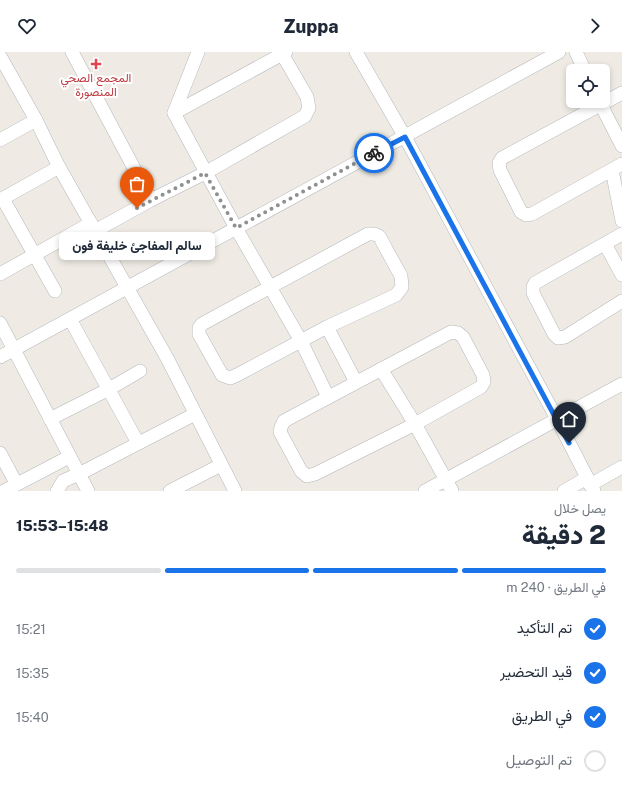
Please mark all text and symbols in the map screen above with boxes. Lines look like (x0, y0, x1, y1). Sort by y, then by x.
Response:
icon: heart (16, 15, 38, 37)
icon: forward (584, 15, 606, 37)
text: Zuppa (283, 16, 339, 37)
marker: المجمع الصحي المنصورة (90, 58, 102, 70)
map controls (566, 64, 610, 108)
button: locate (566, 64, 610, 108)
place label: المجمع الصحي المنصورة (61, 71, 131, 100)
courier (354, 133, 394, 173)
icon: bike (363, 142, 385, 164)
pin (120, 167, 154, 208)
icon: bag (126, 173, 148, 195)
callout: سالم المفاجئ خليفة فون (59, 232, 215, 260)
text: سالم المفاجئ خليفة فون (72, 238, 202, 253)
pin (552, 402, 586, 443)
icon: home (558, 408, 580, 430)
text: يصل خلال (554, 501, 606, 516)
text: 15:48–15:53 (16, 517, 109, 534)
text: 2 دقيقة (522, 519, 606, 550)
text: في الطريق · 240 m (506, 580, 606, 595)
icon: check (584, 618, 606, 640)
text: تم التأكيد (517, 619, 572, 636)
text: 15:21 (16, 622, 46, 637)
icon: check (584, 662, 606, 684)
text: قيد التحضير (500, 663, 572, 680)
text: 15:35 (16, 666, 49, 681)
icon: check (584, 706, 606, 728)
text: في الطريق (512, 707, 572, 724)
text: 15:40 (16, 710, 49, 725)
text: تم التوصيل (506, 751, 572, 768)

